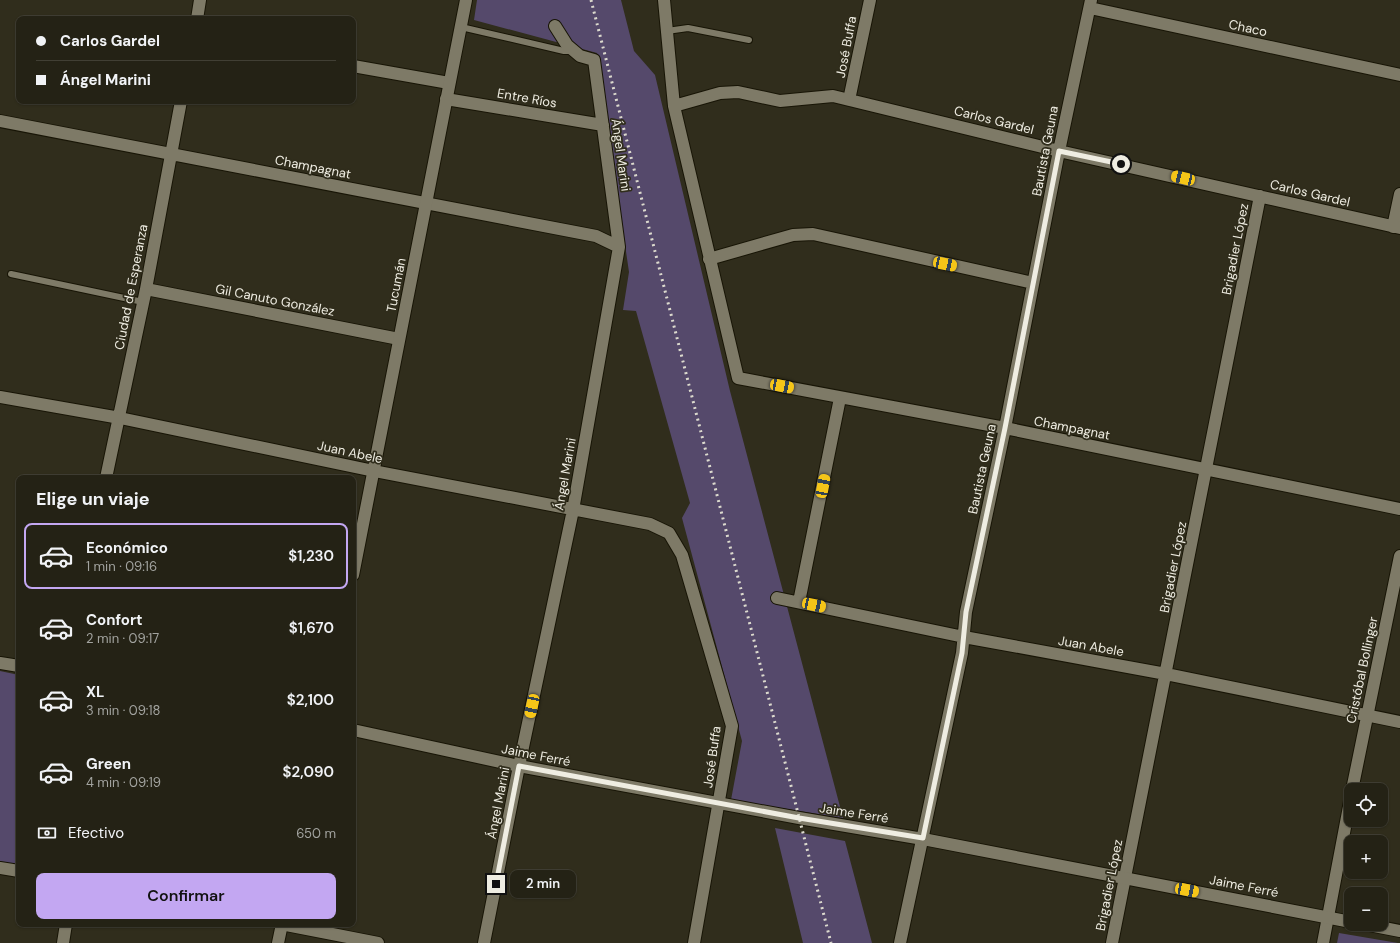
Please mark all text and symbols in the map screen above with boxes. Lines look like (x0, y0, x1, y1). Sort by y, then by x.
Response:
street label: José Buffa (832, 15, 860, 79)
street label: Chaco (1227, 16, 1269, 40)
text: Carlos Gardel (60, 31, 160, 51)
text: Ángel Marini (60, 70, 151, 90)
street label: Entre Ríos (496, 84, 558, 112)
street label: Carlos Gardel (952, 102, 1036, 138)
street label: Bautista Geuna (1028, 104, 1062, 198)
street label: Ángel Marini (607, 117, 636, 193)
street label: Champagnat (273, 151, 353, 183)
route start (1112, 155, 1130, 173)
car (1170, 169, 1196, 187)
street label: Carlos Gardel (1268, 176, 1352, 210)
street label: Brigadier López (1218, 202, 1252, 296)
street label: Ciudad de Esperanza (110, 223, 152, 351)
street label: Tucumán (382, 256, 410, 314)
car (932, 256, 958, 272)
street label: Gil Canuto González (214, 280, 336, 320)
car (769, 378, 795, 394)
street label: Champagnat (1032, 412, 1112, 444)
street label: Bautista Geuna (964, 422, 1000, 516)
street label: Ángel Marini (549, 436, 580, 512)
street label: Juan Abele (316, 437, 384, 467)
car (815, 473, 831, 499)
text: Elige un viaje (36, 487, 150, 511)
street label: Brigadier López (1156, 520, 1190, 614)
icon: car (38, 538, 74, 574)
text: Económico (86, 538, 168, 558)
text: $1,230 (288, 546, 334, 566)
text: 1 min · 09:16 (86, 558, 157, 575)
car (801, 597, 827, 613)
icon: car (38, 610, 74, 646)
text: Confort (86, 610, 143, 630)
street label: Cristóbal Bollinger (1342, 615, 1382, 725)
text: $1,670 (289, 618, 334, 638)
text: 2 min · 09:17 (86, 630, 159, 647)
street label: Juan Abele (1057, 632, 1125, 660)
icon: car (38, 682, 74, 718)
text: XL (86, 682, 104, 702)
text: $2,100 (287, 690, 334, 710)
car (524, 693, 540, 719)
text: 3 min · 09:18 (86, 702, 160, 719)
street label: José Buffa (699, 725, 725, 789)
street label: Jaime Ferré (500, 740, 572, 770)
icon: car (38, 754, 74, 790)
text: Green (86, 754, 131, 774)
text: $2,090 (283, 762, 334, 782)
street label: Ángel Marini (482, 765, 513, 841)
text: 4 min · 09:19 (86, 774, 161, 791)
map controls (1344, 783, 1388, 931)
button: locate (1344, 783, 1388, 827)
street label: Jaime Ferré (818, 799, 890, 827)
icon: cash (36, 822, 58, 844)
text: Efectivo (68, 823, 124, 843)
text: 650 m (296, 825, 336, 842)
button: + (1344, 835, 1388, 879)
street label: Brigadier López (1092, 838, 1126, 932)
callout: 2 min (510, 870, 576, 898)
street label: Jaime Ferré (1208, 871, 1280, 901)
button: Confirmar (36, 873, 336, 919)
route end (487, 875, 505, 893)
text: 2 min (526, 875, 560, 892)
car (1174, 882, 1200, 898)
button: − (1344, 887, 1388, 931)

